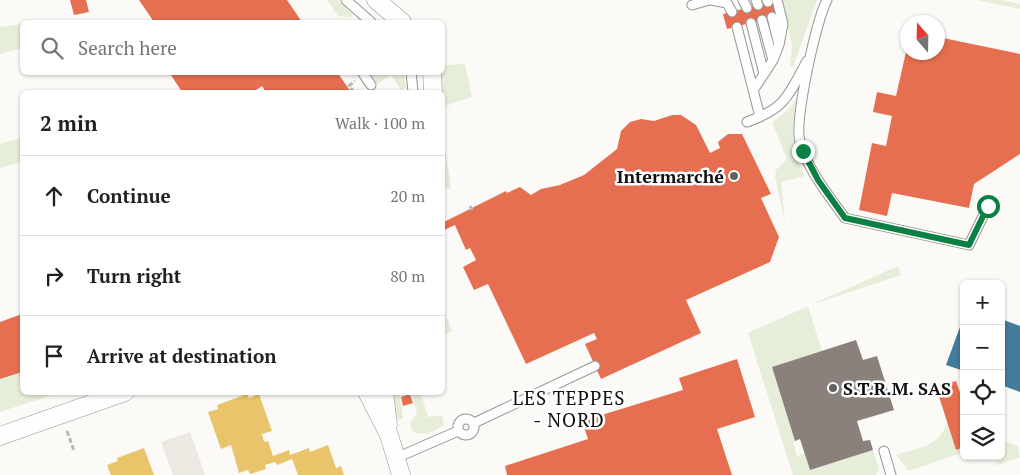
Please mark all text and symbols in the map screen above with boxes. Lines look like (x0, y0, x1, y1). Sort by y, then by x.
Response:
north arrow (900, 15, 945, 60)
search box (20, 20, 445, 75)
icon: search (38, 34, 66, 62)
text: Search here (78, 35, 177, 60)
text: 2 min (40, 109, 97, 137)
text: Walk · 100 m (335, 112, 425, 134)
route end (792, 140, 815, 163)
place label: Intermarché (617, 164, 724, 188)
marker: Intermarché (728, 170, 740, 182)
icon: ahead (40, 182, 68, 210)
text: Continue (87, 183, 171, 208)
text: 20 m (390, 185, 425, 207)
route start (977, 195, 1000, 218)
icon: right (40, 262, 68, 290)
text: Turn right (87, 263, 181, 288)
text: 80 m (390, 265, 425, 287)
map controls (960, 280, 1005, 460)
button: + (960, 280, 1005, 325)
button: − (960, 325, 1005, 370)
icon: arrive (40, 342, 68, 370)
text: Arrive at destination (87, 343, 276, 368)
button: locate (960, 370, 1005, 415)
place label: S.T.R.M. SAS (843, 376, 951, 400)
marker: S.T.R.M. SAS (827, 382, 839, 394)
district label: LES TEPPES - NORD (513, 385, 626, 432)
button: layers (960, 415, 1005, 460)

